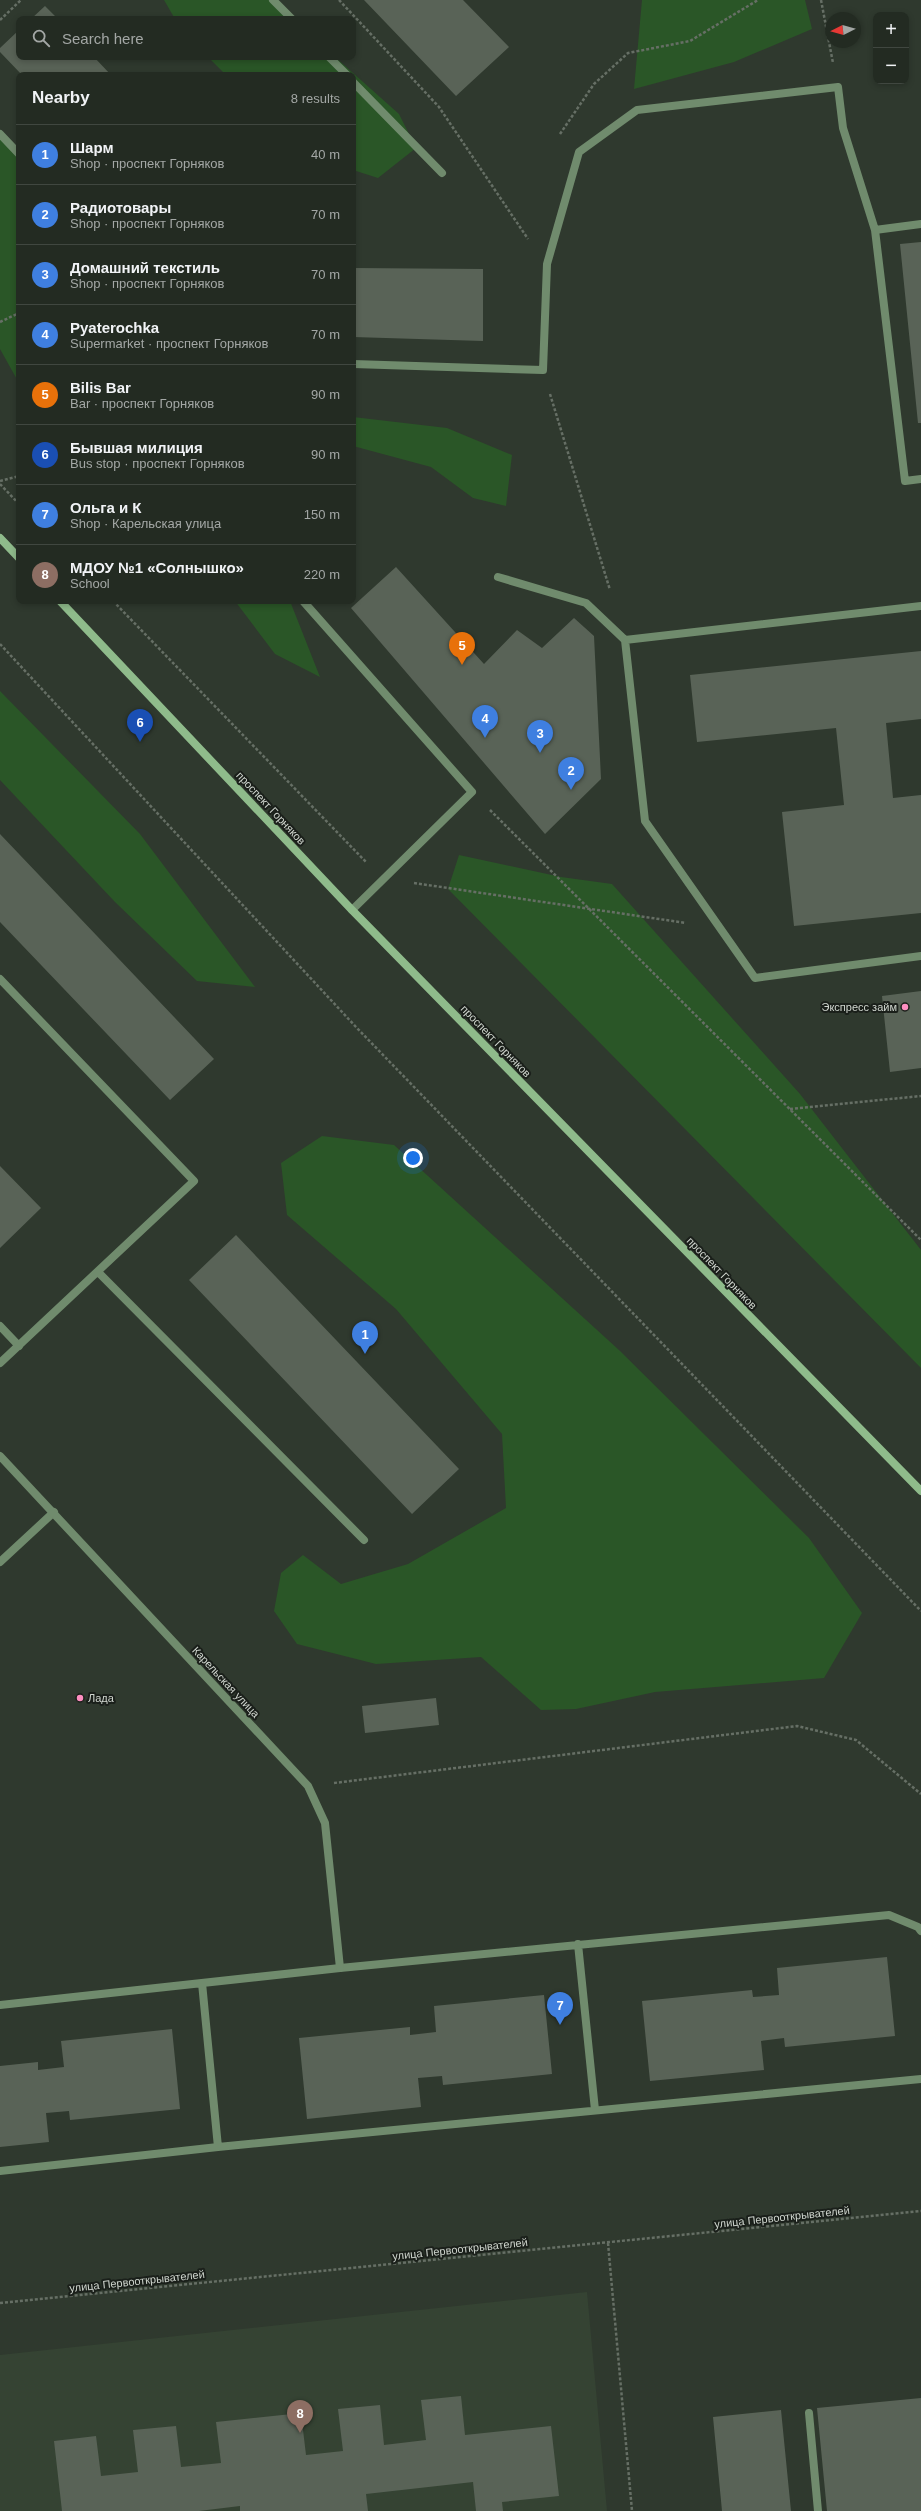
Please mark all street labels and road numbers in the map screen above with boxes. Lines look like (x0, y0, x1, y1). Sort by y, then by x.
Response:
street label: проспект Горняков (234, 769, 308, 847)
street label: проспект Горняков (459, 1003, 533, 1080)
street label: проспект Горняков (685, 1235, 759, 1312)
street label: Карельская улица (190, 1644, 263, 1721)
street label: улица Первооткрывателей (714, 2204, 850, 2230)
street label: улица Первооткрывателей (392, 2236, 528, 2262)
street label: улица Первооткрывателей (69, 2268, 205, 2294)

